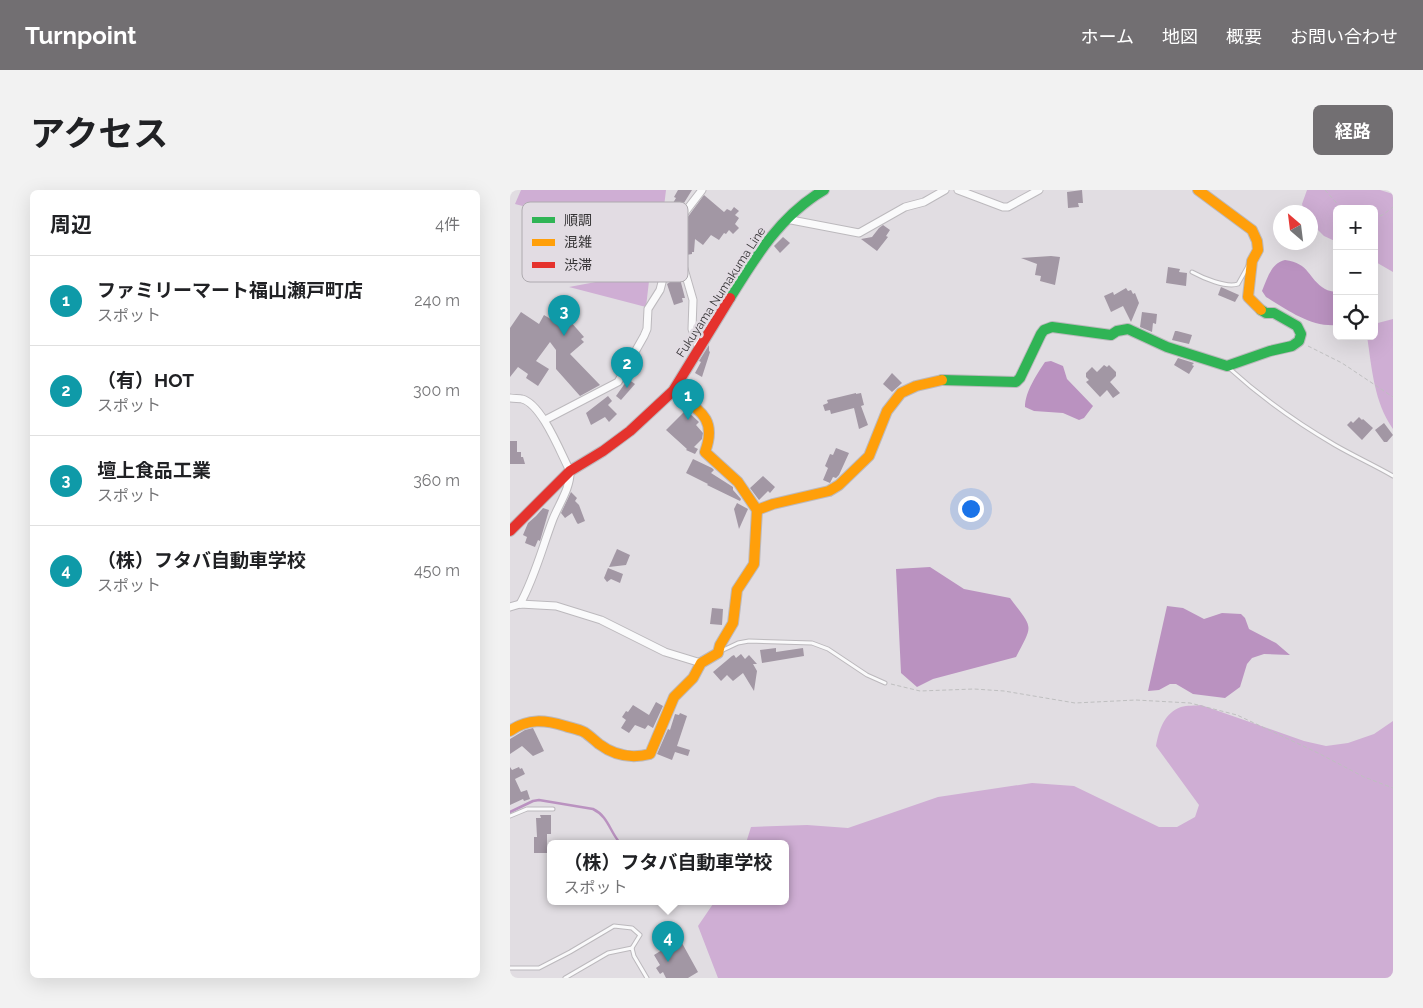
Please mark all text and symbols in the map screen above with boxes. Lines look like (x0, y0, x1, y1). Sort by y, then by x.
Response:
text: Turnpoint (25, 21, 137, 50)
text: ホーム (1081, 26, 1134, 47)
text: 地図 (1162, 26, 1198, 47)
text: 概要 (1226, 26, 1262, 47)
text: お問い合わせ (1290, 26, 1398, 47)
button: 経路 (1313, 105, 1393, 155)
text: アクセス (30, 113, 168, 154)
legend (522, 202, 688, 282)
north arrow (1273, 205, 1318, 250)
map controls (1333, 205, 1378, 340)
button: + (1333, 205, 1378, 250)
text: 周辺 (50, 212, 92, 237)
text: 順調 (564, 212, 592, 228)
text: 4件 (435, 215, 460, 234)
street label: Fukuyama Numakuma Line (674, 224, 768, 360)
text: 混雑 (564, 234, 592, 250)
button: − (1333, 250, 1378, 295)
text: 渋滞 (564, 257, 592, 273)
text: ファミリーマート福山瀬戸町店 (97, 279, 363, 301)
text: 1 (62, 291, 70, 310)
text: 240 m (414, 291, 460, 310)
pin: 3 (548, 295, 580, 336)
button: locate (1333, 295, 1378, 340)
text: スポット (97, 306, 161, 325)
pin: 2 (611, 347, 643, 388)
text: （有）HOT (97, 369, 194, 391)
pin: 1 (672, 379, 704, 420)
text: 2 (61, 381, 71, 400)
text: 300 m (413, 381, 460, 400)
text: スポット (97, 396, 161, 415)
text: 壇上食品工業 (97, 459, 211, 481)
text: 3 (62, 471, 70, 490)
text: 360 m (413, 471, 460, 490)
text: スポット (97, 486, 161, 505)
your location (958, 496, 984, 522)
text: （株）フタバ自動車学校 (97, 549, 306, 571)
text: 4 (61, 561, 71, 580)
text: 450 m (414, 561, 460, 580)
text: スポット (97, 576, 161, 595)
popup (547, 840, 789, 905)
text: （株）フタバ自動車学校 (563, 851, 773, 873)
text: スポット (563, 878, 628, 897)
pin: 4 (652, 921, 684, 962)

